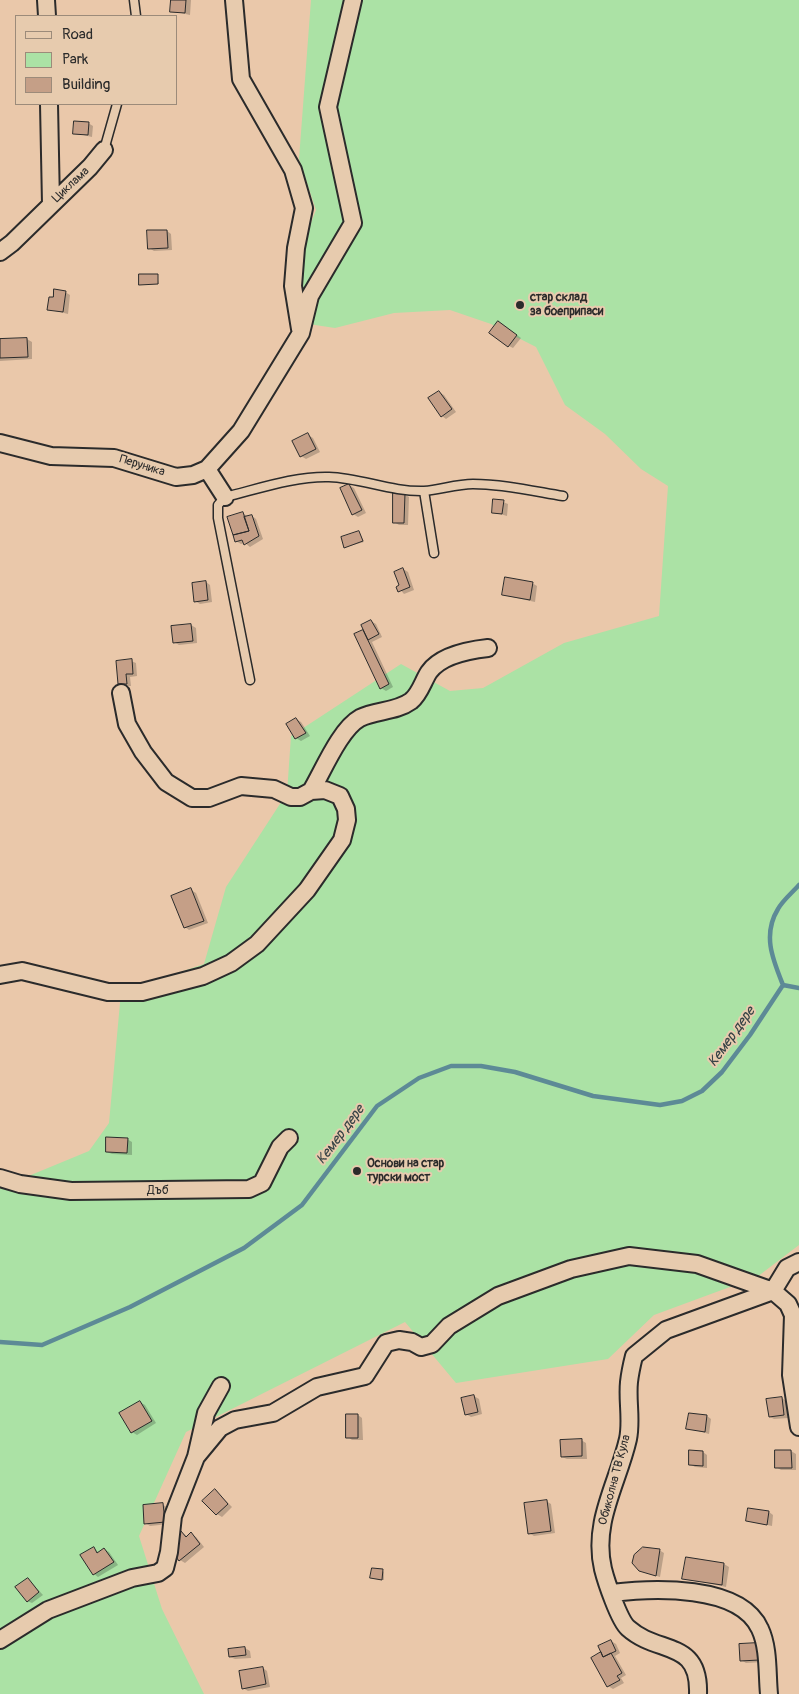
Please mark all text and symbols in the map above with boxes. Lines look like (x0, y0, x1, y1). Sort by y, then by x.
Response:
legend (15, 15, 178, 105)
text: Road (62, 25, 93, 44)
text: Park (62, 50, 88, 69)
text: Building (62, 75, 110, 94)
street label: Циклама (49, 164, 93, 206)
place label: стар склад за боеприпаси (530, 291, 603, 319)
marker: стар склад за боеприпаси (514, 299, 526, 311)
street label: Перуника (117, 452, 167, 480)
water label: Кемер дере (705, 1004, 759, 1070)
water label: Кемер дере (313, 1102, 369, 1168)
place label: Основи на стар турски мост (367, 1157, 444, 1185)
marker: Основи на стар турски мост (351, 1165, 363, 1177)
street label: Дъб (147, 1184, 169, 1198)
street label: Обиколна ТВ Кула (596, 1433, 634, 1527)

